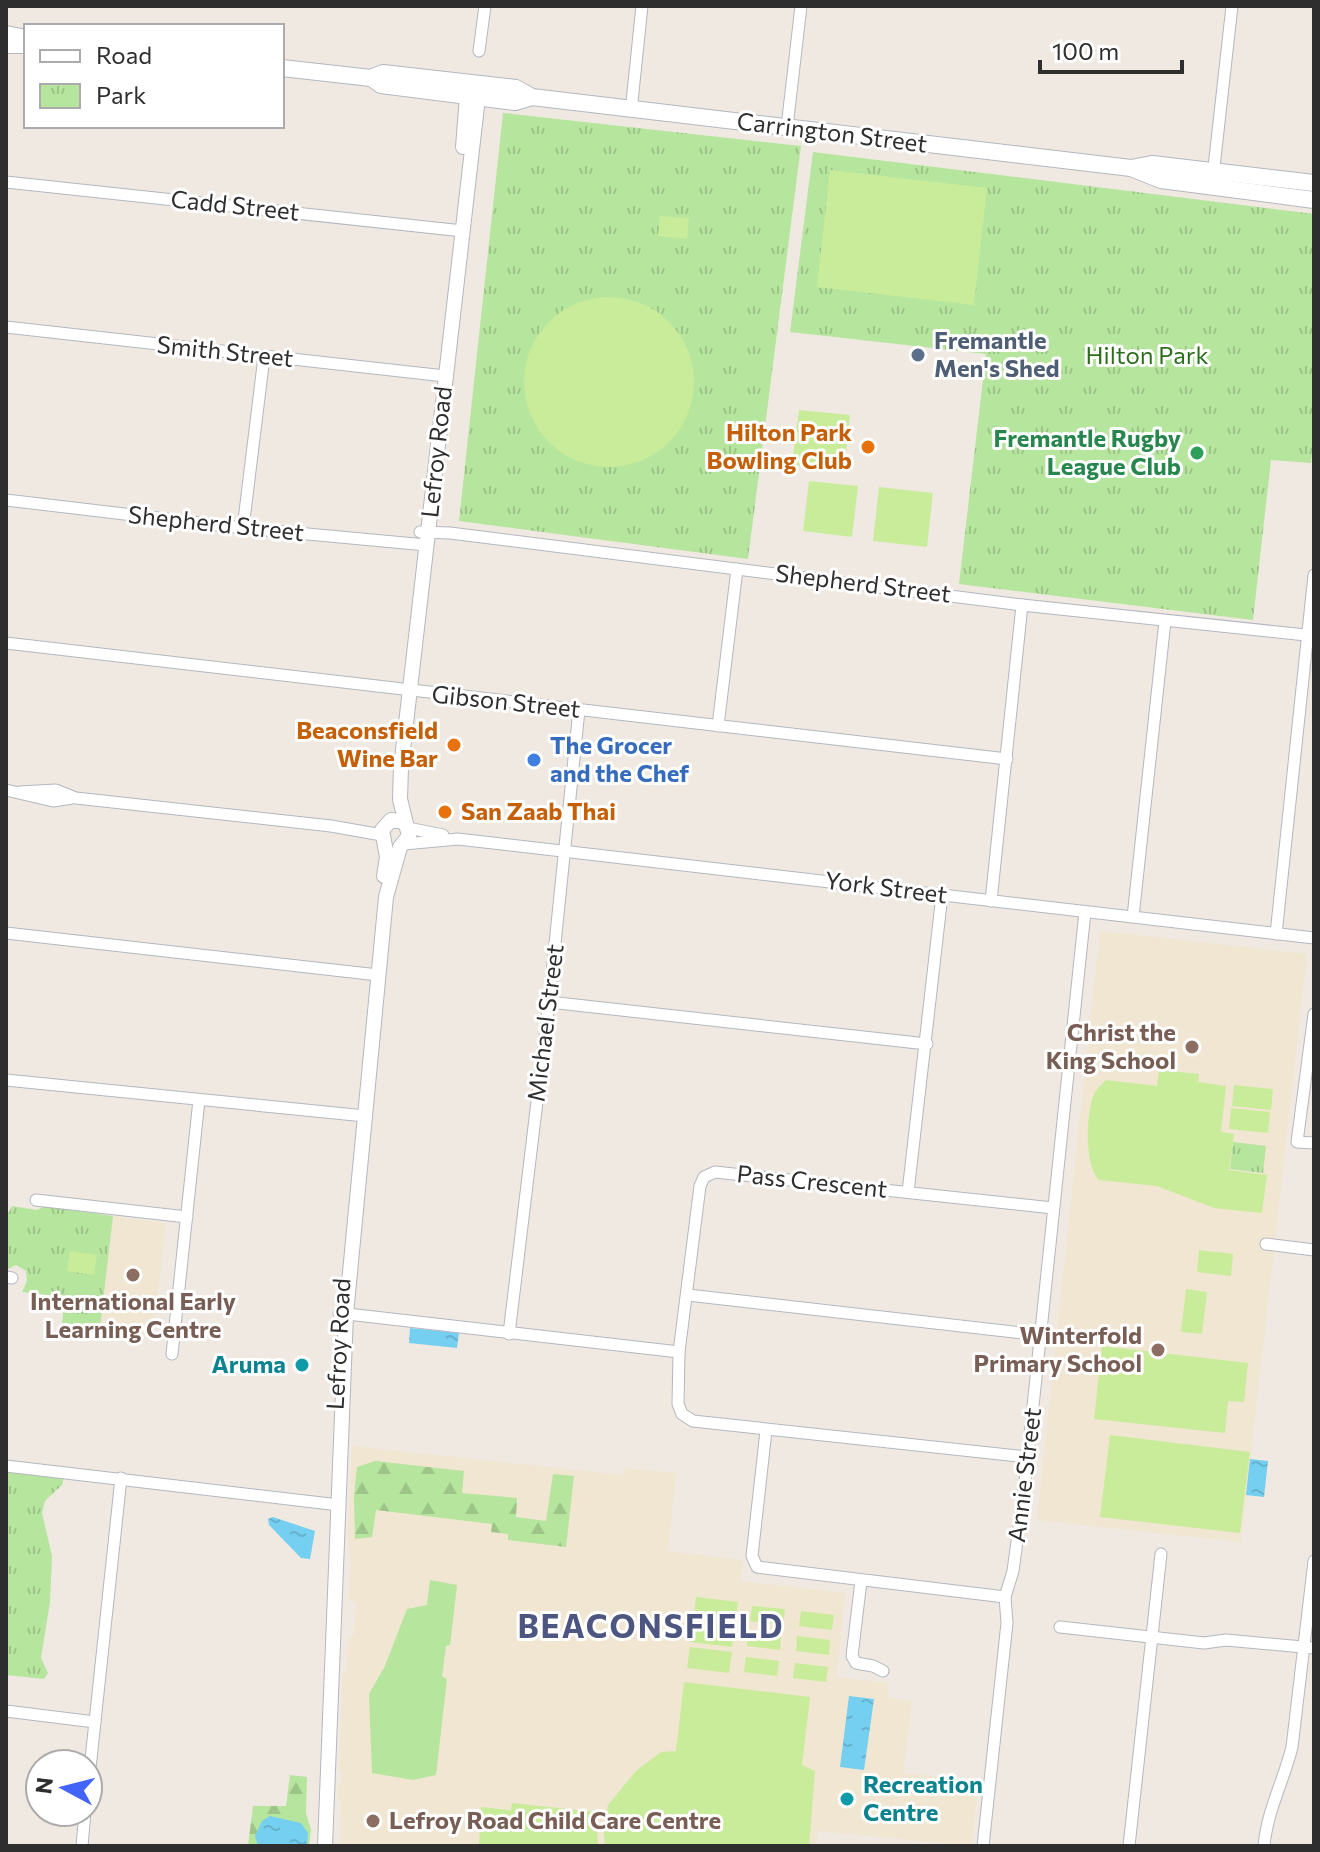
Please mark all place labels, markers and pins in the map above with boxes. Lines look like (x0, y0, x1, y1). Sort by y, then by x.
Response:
place label: Fremantle Men's Shed (934, 325, 1060, 382)
marker: Fremantle Men's Shed (909, 346, 927, 364)
place label: Hilton Park Bowling Club (707, 417, 852, 474)
place label: Fremantle Rugby League Club (994, 423, 1181, 480)
marker: Hilton Park Bowling Club (859, 438, 877, 456)
marker: Fremantle Rugby League Club (1188, 444, 1206, 462)
place label: Beaconsfield Wine Bar (296, 715, 438, 772)
place label: The Grocer and the Chef (550, 730, 689, 787)
marker: Beaconsfield Wine Bar (445, 736, 463, 754)
marker: The Grocer and the Chef (525, 751, 543, 769)
place label: San Zaab Thai (461, 796, 616, 825)
marker: San Zaab Thai (436, 803, 454, 821)
place label: Christ the King School (1046, 1017, 1176, 1074)
marker: Christ the King School (1183, 1038, 1201, 1056)
marker: International Early Learning Centre (124, 1266, 142, 1284)
place label: International Early Learning Centre (30, 1286, 236, 1343)
place label: Winterfold Primary School (973, 1320, 1142, 1377)
marker: Winterfold Primary School (1149, 1341, 1167, 1359)
place label: Aruma (212, 1349, 286, 1378)
marker: Aruma (293, 1356, 311, 1374)
place label: Recreation Centre (863, 1769, 983, 1826)
marker: Recreation Centre (838, 1790, 856, 1808)
place label: Lefroy Road Child Care Centre (389, 1805, 721, 1834)
marker: Lefroy Road Child Care Centre (364, 1812, 382, 1830)

